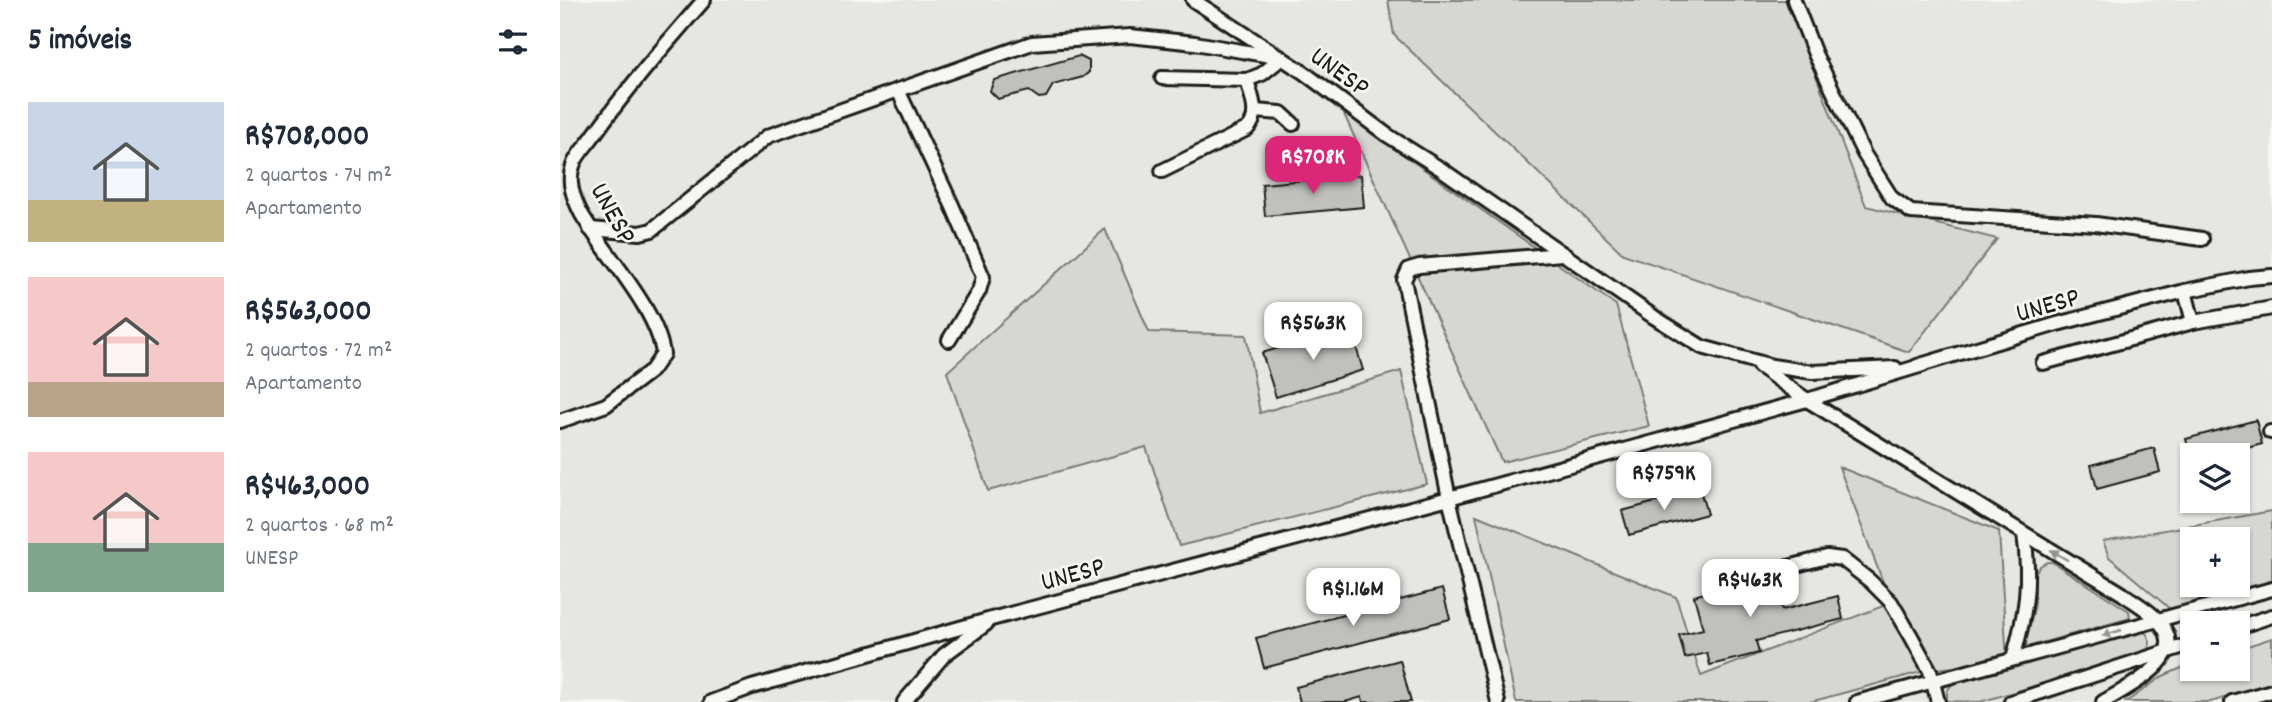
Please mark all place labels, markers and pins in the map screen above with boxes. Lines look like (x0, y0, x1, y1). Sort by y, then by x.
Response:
pin: R$708K (1256, 136, 1370, 196)
pin: R$563K (1256, 302, 1370, 362)
pin: R$759K (1607, 452, 1721, 512)
pin: R$463K (1693, 560, 1807, 619)
pin: R$1.16M (1288, 568, 1418, 628)

